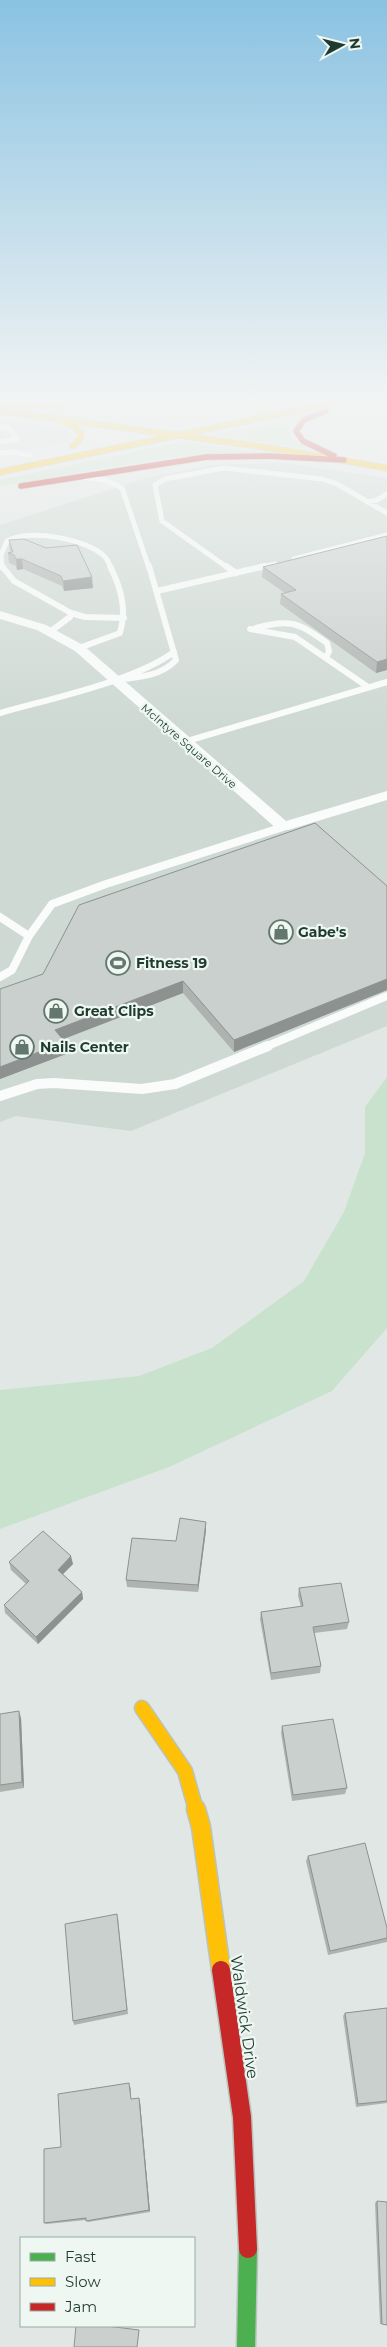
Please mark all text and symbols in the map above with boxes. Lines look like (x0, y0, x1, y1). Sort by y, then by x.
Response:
north arrow (317, 20, 367, 70)
text: N (345, 37, 365, 50)
street label: McIntyre Square Drive (138, 701, 240, 792)
shop icon: Gabe's (268, 919, 294, 945)
place label: Gabe's (298, 923, 347, 941)
sports icon: Fitness 19 (105, 950, 131, 976)
place label: Fitness 19 (136, 954, 207, 972)
shop icon: Great Clips (43, 998, 69, 1024)
place label: Great Clips (74, 1002, 154, 1020)
shop icon: Nails Center (9, 1034, 35, 1060)
place label: Nails Center (40, 1038, 129, 1056)
street label: Waldwick Drive (226, 1954, 263, 2080)
legend (20, 2237, 195, 2327)
text: Fast (65, 2247, 96, 2266)
text: Slow (65, 2272, 101, 2291)
text: Jam (64, 2297, 97, 2316)

